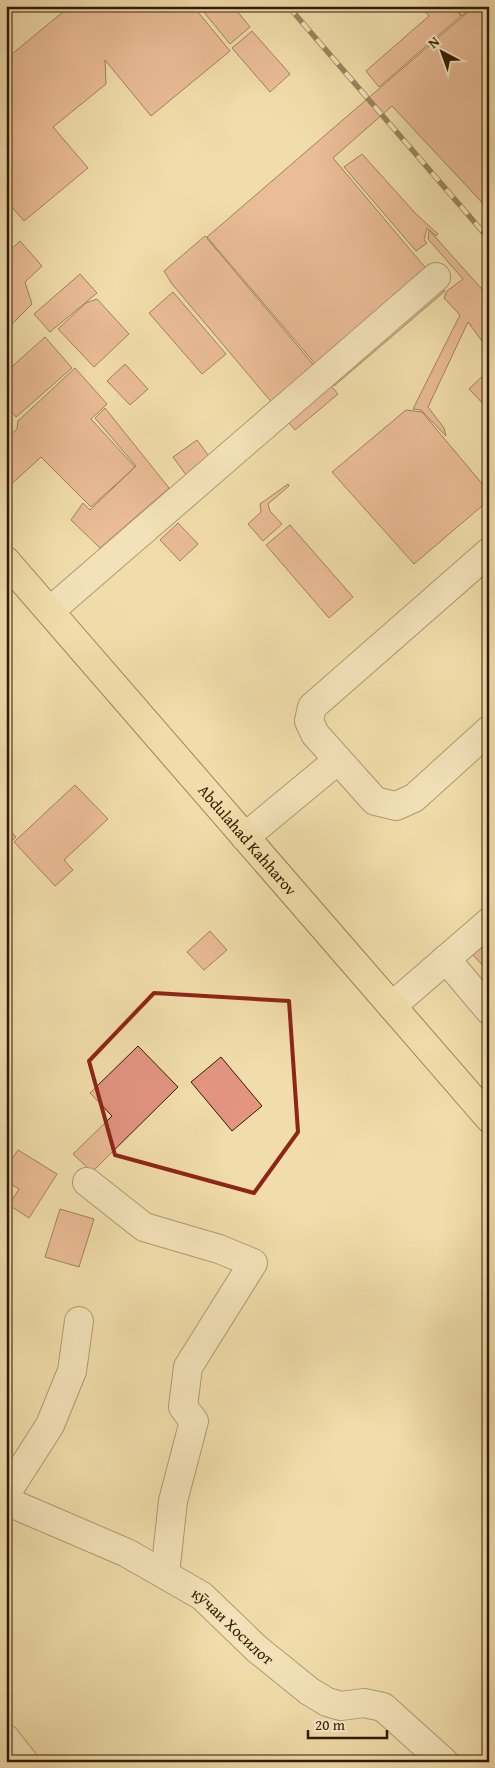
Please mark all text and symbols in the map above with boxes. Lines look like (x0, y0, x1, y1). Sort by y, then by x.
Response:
north arrow (418, 28, 468, 78)
text: N (423, 31, 444, 53)
street label: Abdulahad Kahharov (193, 779, 303, 901)
street label: кӯчаи Хосилот (188, 1581, 280, 1670)
scale bar (308, 1708, 386, 1740)
text: 20 m (315, 1714, 346, 1735)

